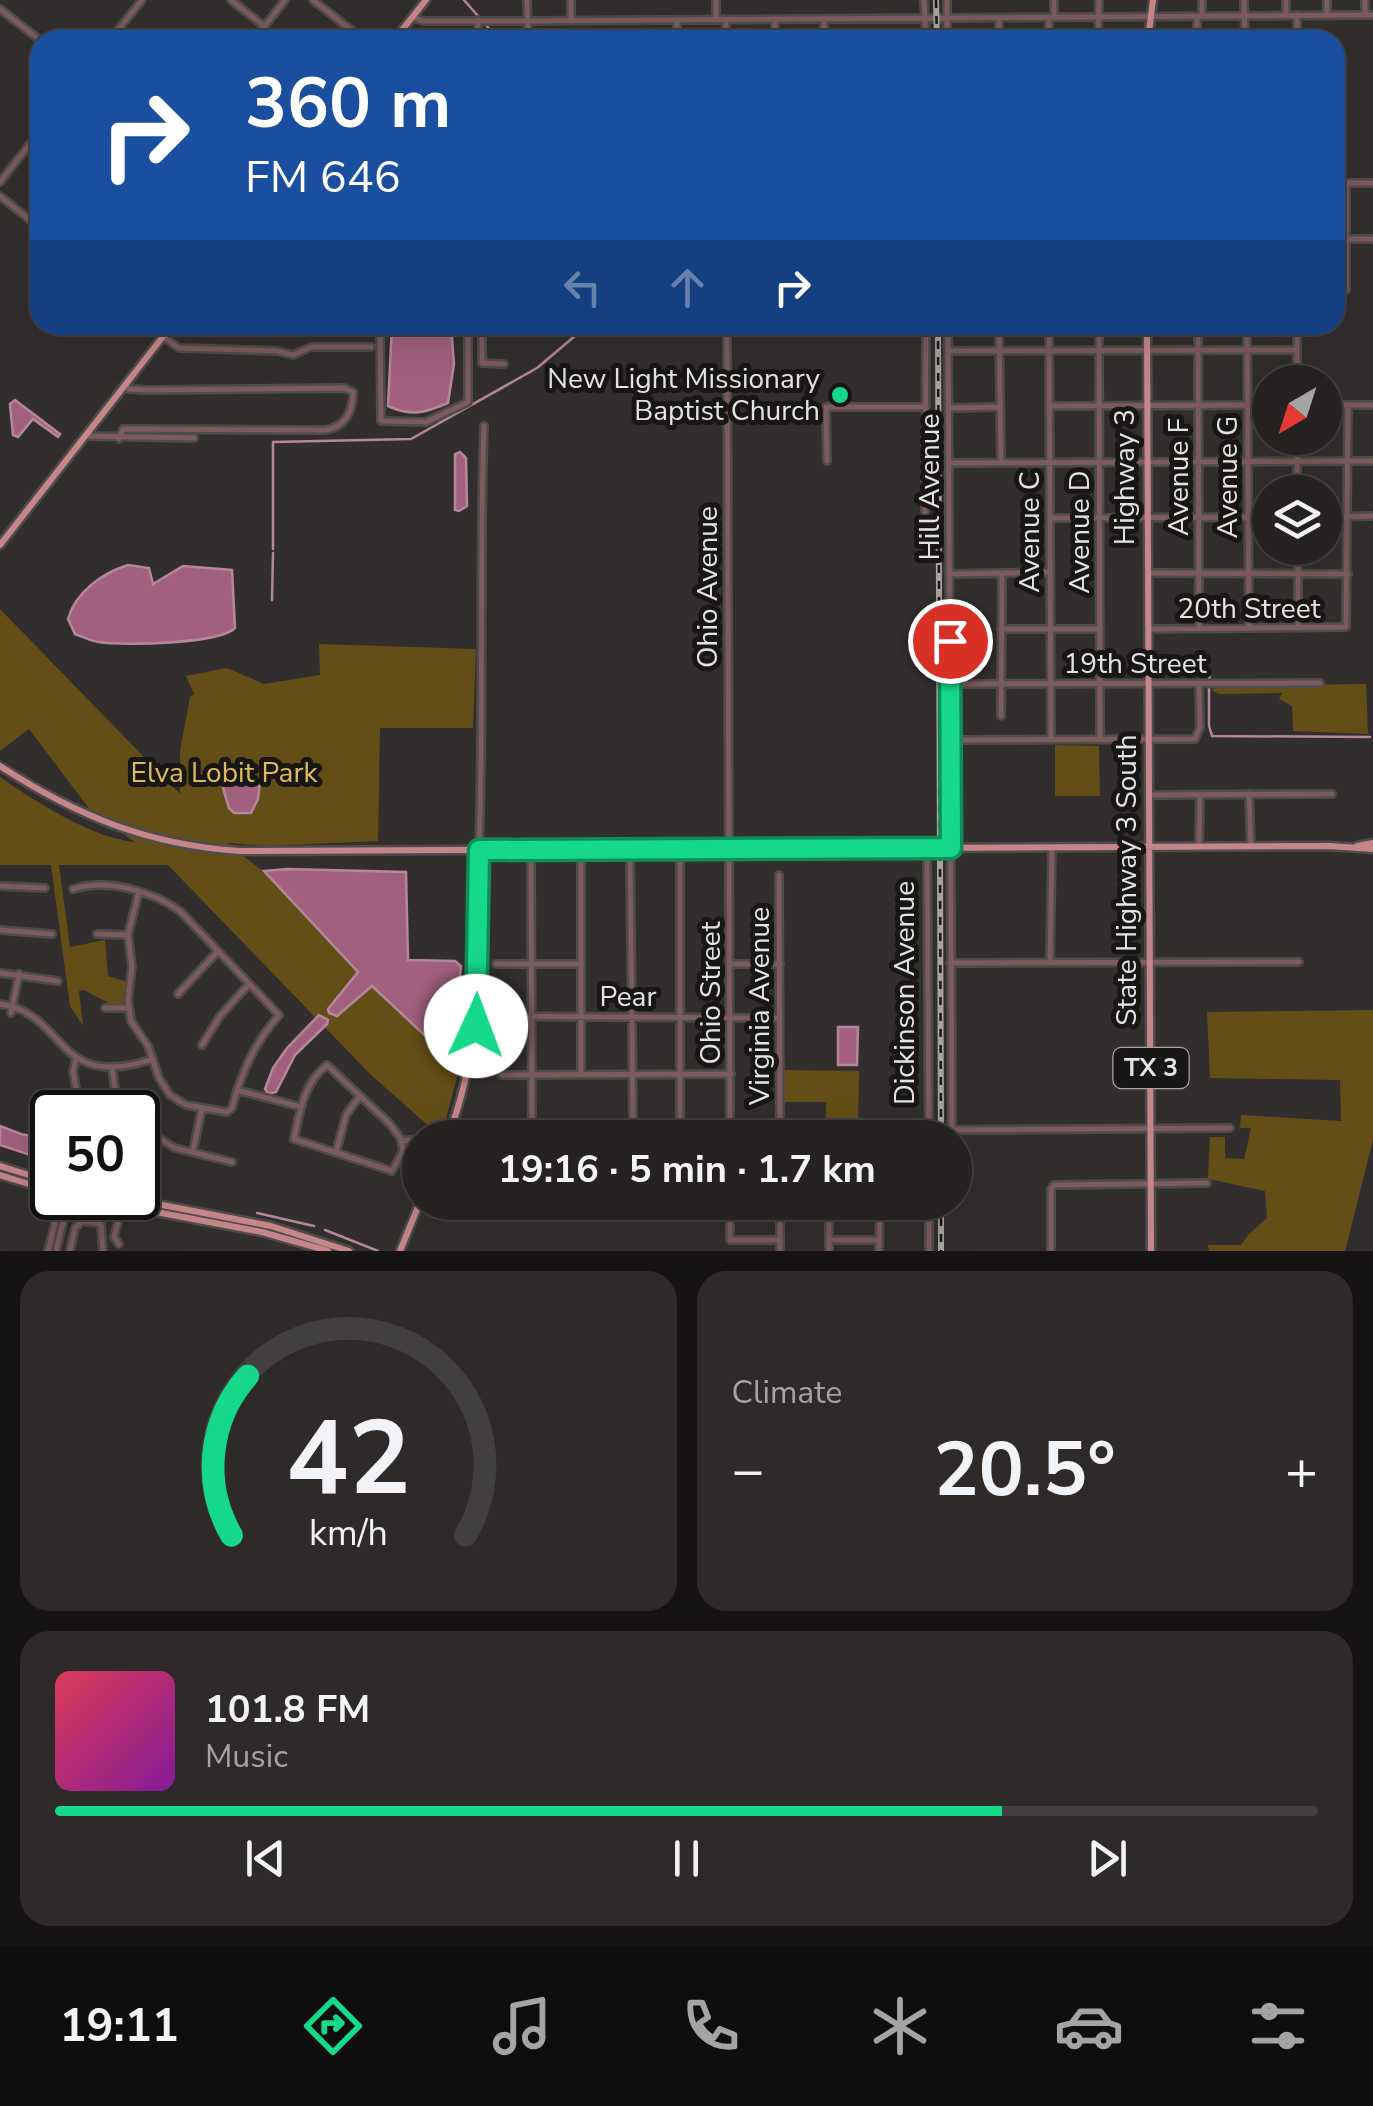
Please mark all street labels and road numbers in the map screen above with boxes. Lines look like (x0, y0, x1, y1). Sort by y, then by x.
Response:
street label: Highway 3 (1106, 409, 1144, 545)
street label: Hill Avenue (911, 414, 949, 560)
street label: Avenue G (1209, 416, 1247, 538)
street label: Avenue F (1160, 418, 1198, 536)
street label: Avenue D (1061, 470, 1099, 594)
street label: Avenue C (1011, 471, 1049, 593)
street label: Ohio Avenue (689, 506, 727, 668)
street label: 20th Street (1178, 590, 1321, 628)
street label: 19th Street (1064, 645, 1207, 683)
street label: State Highway 3 South (1108, 734, 1146, 1026)
street label: Dickinson Avenue (886, 881, 924, 1105)
street label: Virginia Avenue (741, 907, 779, 1106)
street label: Ohio Street (692, 921, 730, 1065)
street label: Pear (600, 978, 656, 1016)
road number: TX 3 (1114, 1048, 1188, 1088)

